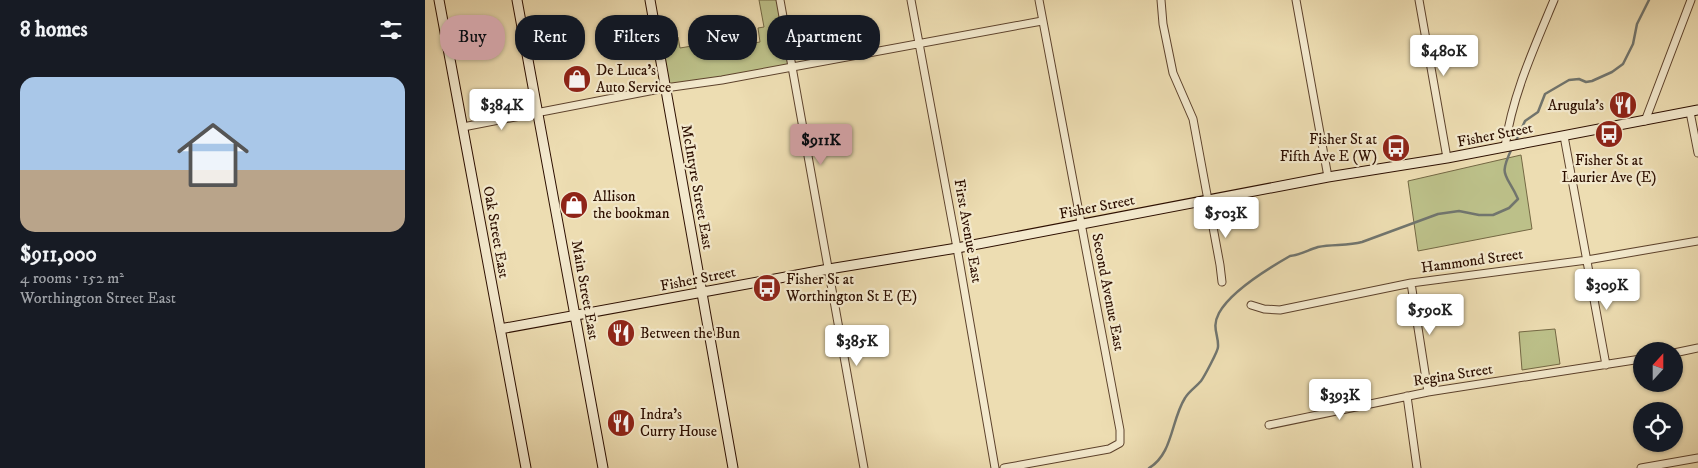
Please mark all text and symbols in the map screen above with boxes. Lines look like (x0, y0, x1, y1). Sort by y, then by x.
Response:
chip: Buy (440, 15, 505, 60)
chip: Rent (515, 15, 585, 60)
chip: Filters (595, 15, 678, 60)
chip: New (688, 15, 757, 60)
chip: Apartment (767, 15, 880, 60)
icon: filters (377, 16, 405, 44)
text: 8 homes (20, 17, 88, 43)
pin: $480K (1409, 34, 1479, 77)
text: $480K (1421, 41, 1467, 61)
place label: De Luca's Auto Service (596, 61, 671, 97)
shop icon: De Luca's Auto Service (562, 64, 592, 94)
pin: $384K (467, 88, 537, 131)
restaurant icon: Arugula’s (1608, 90, 1638, 120)
text: $384K (480, 95, 524, 115)
place label: Arugula’s (1548, 96, 1604, 115)
icon: home (168, 110, 258, 200)
street label: Fisher Street (1456, 118, 1534, 152)
bus stop icon: Fisher St at Laurier Ave (E) (1594, 119, 1624, 149)
street label: McIntyre Street East (677, 123, 717, 251)
pin: $911K (786, 124, 856, 166)
text: $911K (801, 130, 841, 150)
place label: Fisher St at Fifth Ave E (W) (1280, 130, 1377, 166)
bus stop icon: Fisher St at Fifth Ave E (W) (1381, 133, 1411, 163)
place label: Fisher St at Laurier Ave (E) (1562, 151, 1656, 187)
street label: First Avenue East (950, 178, 987, 285)
street label: Oak Street East (479, 184, 513, 280)
place label: Allison the bookman (593, 187, 670, 223)
shop icon: Allison the bookman (559, 190, 589, 220)
street label: Fisher Street (1058, 190, 1136, 224)
pin: $503K (1191, 196, 1261, 239)
text: $503K (1205, 203, 1247, 223)
street label: Second Avenue East (1087, 231, 1129, 353)
street label: Main Street East (567, 239, 603, 341)
text: $911,000 (20, 242, 97, 268)
street label: Hammond Street (1420, 244, 1524, 278)
street label: Fisher Street (659, 262, 737, 296)
text: 4 rooms · 152 m² (20, 268, 124, 288)
pin: $309K (1572, 268, 1642, 311)
place label: Fisher St at Worthington St E (E) (785, 270, 917, 306)
bus stop icon: Fisher St at Worthington St E (E) (752, 273, 782, 303)
text: $309K (1586, 275, 1628, 295)
text: Worthington Street East (20, 288, 176, 308)
pin: $590K (1395, 294, 1465, 336)
text: $590K (1408, 300, 1452, 320)
restaurant icon: Between the Bun (606, 318, 636, 348)
place label: Between the Bun (640, 324, 740, 343)
pin: $385K (822, 324, 892, 367)
text: $385K (836, 331, 878, 351)
north arrow (1633, 342, 1683, 392)
map controls (1633, 342, 1683, 452)
street label: Regina Street (1412, 359, 1494, 391)
pin: $393K (1305, 378, 1375, 421)
text: $393K (1320, 385, 1360, 405)
button: locate (1633, 402, 1683, 452)
place label: Indra's Curry House (640, 405, 717, 441)
restaurant icon: Indra's Curry House (606, 408, 636, 438)

